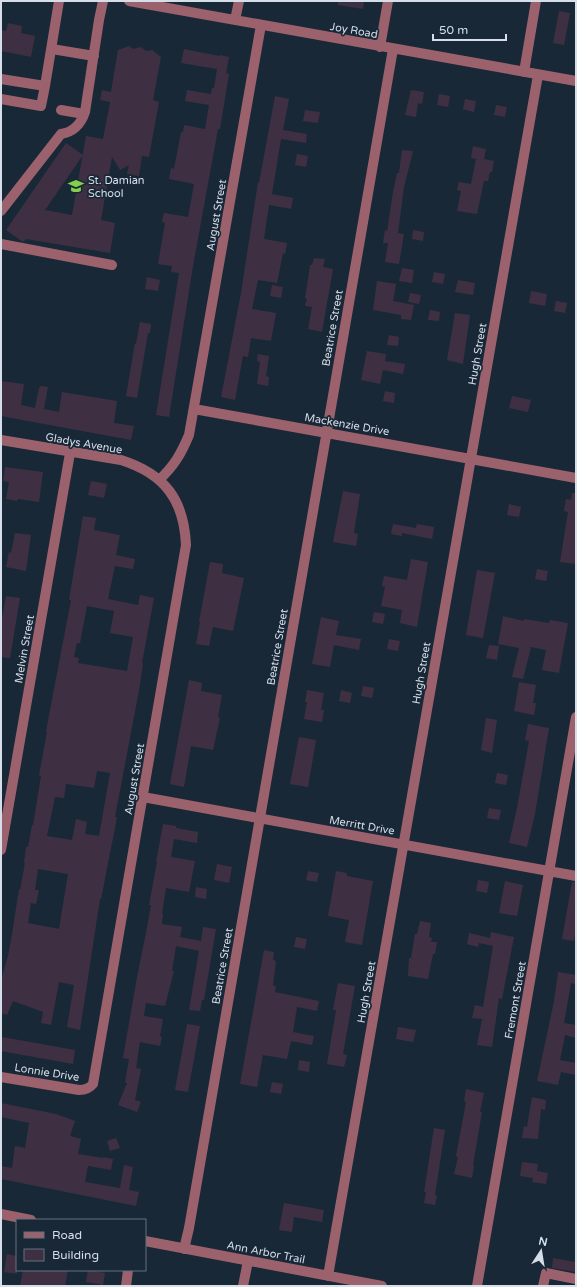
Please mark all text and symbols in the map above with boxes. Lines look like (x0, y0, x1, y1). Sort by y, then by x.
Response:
scale bar (433, 16, 506, 42)
street label: Joy Road (329, 20, 379, 41)
text: 50 m (439, 23, 468, 37)
place label: St. Damian School (88, 174, 145, 200)
school or university icon: St. Damian School (67, 177, 85, 195)
street label: August Street (204, 178, 229, 252)
street label: Beatrice Street (319, 289, 346, 367)
street label: Hugh Street (466, 322, 489, 386)
street label: Mackenzie Drive (303, 411, 390, 438)
street label: Gladys Avenue (45, 430, 123, 457)
street label: Beatrice Street (264, 608, 291, 686)
street label: Melvin Street (12, 614, 37, 684)
street label: Hugh Street (410, 641, 433, 705)
street label: August Street (122, 742, 147, 816)
street label: Merritt Drive (328, 813, 396, 838)
street label: Beatrice Street (209, 927, 236, 1005)
street label: Hugh Street (355, 960, 378, 1024)
street label: Fremont Street (502, 960, 529, 1040)
street label: Lonnie Drive (14, 1061, 80, 1084)
legend (16, 1219, 146, 1271)
text: Road (52, 1228, 82, 1242)
north arrow (521, 1231, 561, 1271)
text: N (537, 1234, 549, 1249)
street label: Ann Arbor Trail (226, 1239, 306, 1266)
text: Building (52, 1248, 99, 1262)

